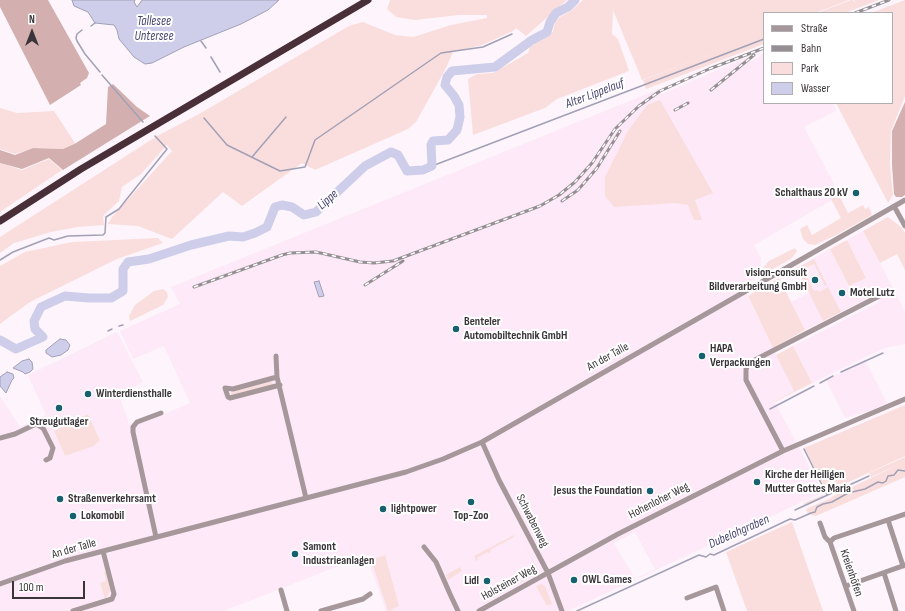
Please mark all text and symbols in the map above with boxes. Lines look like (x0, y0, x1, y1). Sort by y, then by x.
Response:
north arrow (12, 12, 52, 52)
legend (763, 12, 893, 104)
text: N (29, 13, 35, 26)
water label: Tallesee Untersee (135, 14, 173, 45)
text: Straße (801, 21, 828, 36)
text: Bahn (801, 41, 821, 56)
text: Park (801, 61, 819, 76)
water label: Alter Lippelauf (563, 76, 627, 112)
text: Wasser (801, 81, 830, 96)
place label: Schalthaus 20 kV (775, 186, 848, 200)
water label: Lippe (314, 187, 342, 213)
marker: Schalthaus 20 kV (851, 188, 861, 198)
place label: vision-consult Bildverarbeitung GmbH (709, 266, 807, 294)
marker: vision-consult Bildverarbeitung GmbH (810, 275, 820, 285)
place label: Motel Lutz (850, 286, 895, 300)
marker: Motel Lutz (837, 288, 847, 298)
place label: Benteler Automobiltechnik GmbH (464, 315, 567, 343)
marker: Benteler Automobiltechnik GmbH (451, 324, 461, 334)
street label: An der Talle (585, 340, 631, 374)
place label: HAPA Verpackungen (710, 342, 771, 370)
marker: HAPA Verpackungen (697, 351, 707, 361)
place label: Winterdiensthalle (96, 387, 172, 401)
marker: Winterdiensthalle (83, 389, 93, 399)
marker: Streugutlager (54, 403, 64, 413)
place label: Streugutlager (30, 415, 88, 429)
place label: Kirche der Heiligen Mutter Gottes Maria (765, 468, 851, 496)
marker: Kirche der Heiligen Mutter Gottes Maria (752, 477, 762, 487)
street label: Hohenloher Weg (626, 480, 692, 522)
place label: Jesus the Foundation (554, 484, 642, 498)
marker: Jesus the Foundation (645, 486, 655, 496)
place label: Straßenverkehrsamt (68, 492, 156, 506)
street label: Schwabenweg (513, 492, 551, 550)
marker: Straßenverkehrsamt (55, 494, 65, 504)
marker: Top-Zoo (466, 497, 476, 507)
place label: lightpower (391, 502, 437, 516)
marker: lightpower (378, 504, 388, 514)
place label: Lokomobil (81, 509, 124, 523)
place label: Top-Zoo (453, 509, 489, 523)
marker: Lokomobil (68, 511, 78, 521)
water label: Dubelohgraben (706, 512, 772, 552)
street label: An der Talle (50, 536, 98, 562)
place label: Samont Industrieanlagen (303, 540, 374, 568)
street label: Kreienhöfen (836, 548, 866, 598)
marker: Samont Industrieanlagen (290, 549, 300, 559)
street label: Holsteiner Weg (479, 562, 539, 604)
scale bar (14, 573, 87, 599)
place label: OWL Games (582, 573, 632, 587)
place label: Lidl (464, 574, 479, 588)
marker: OWL Games (569, 575, 579, 585)
marker: Lidl (482, 576, 492, 586)
text: 100 m (19, 580, 44, 595)

